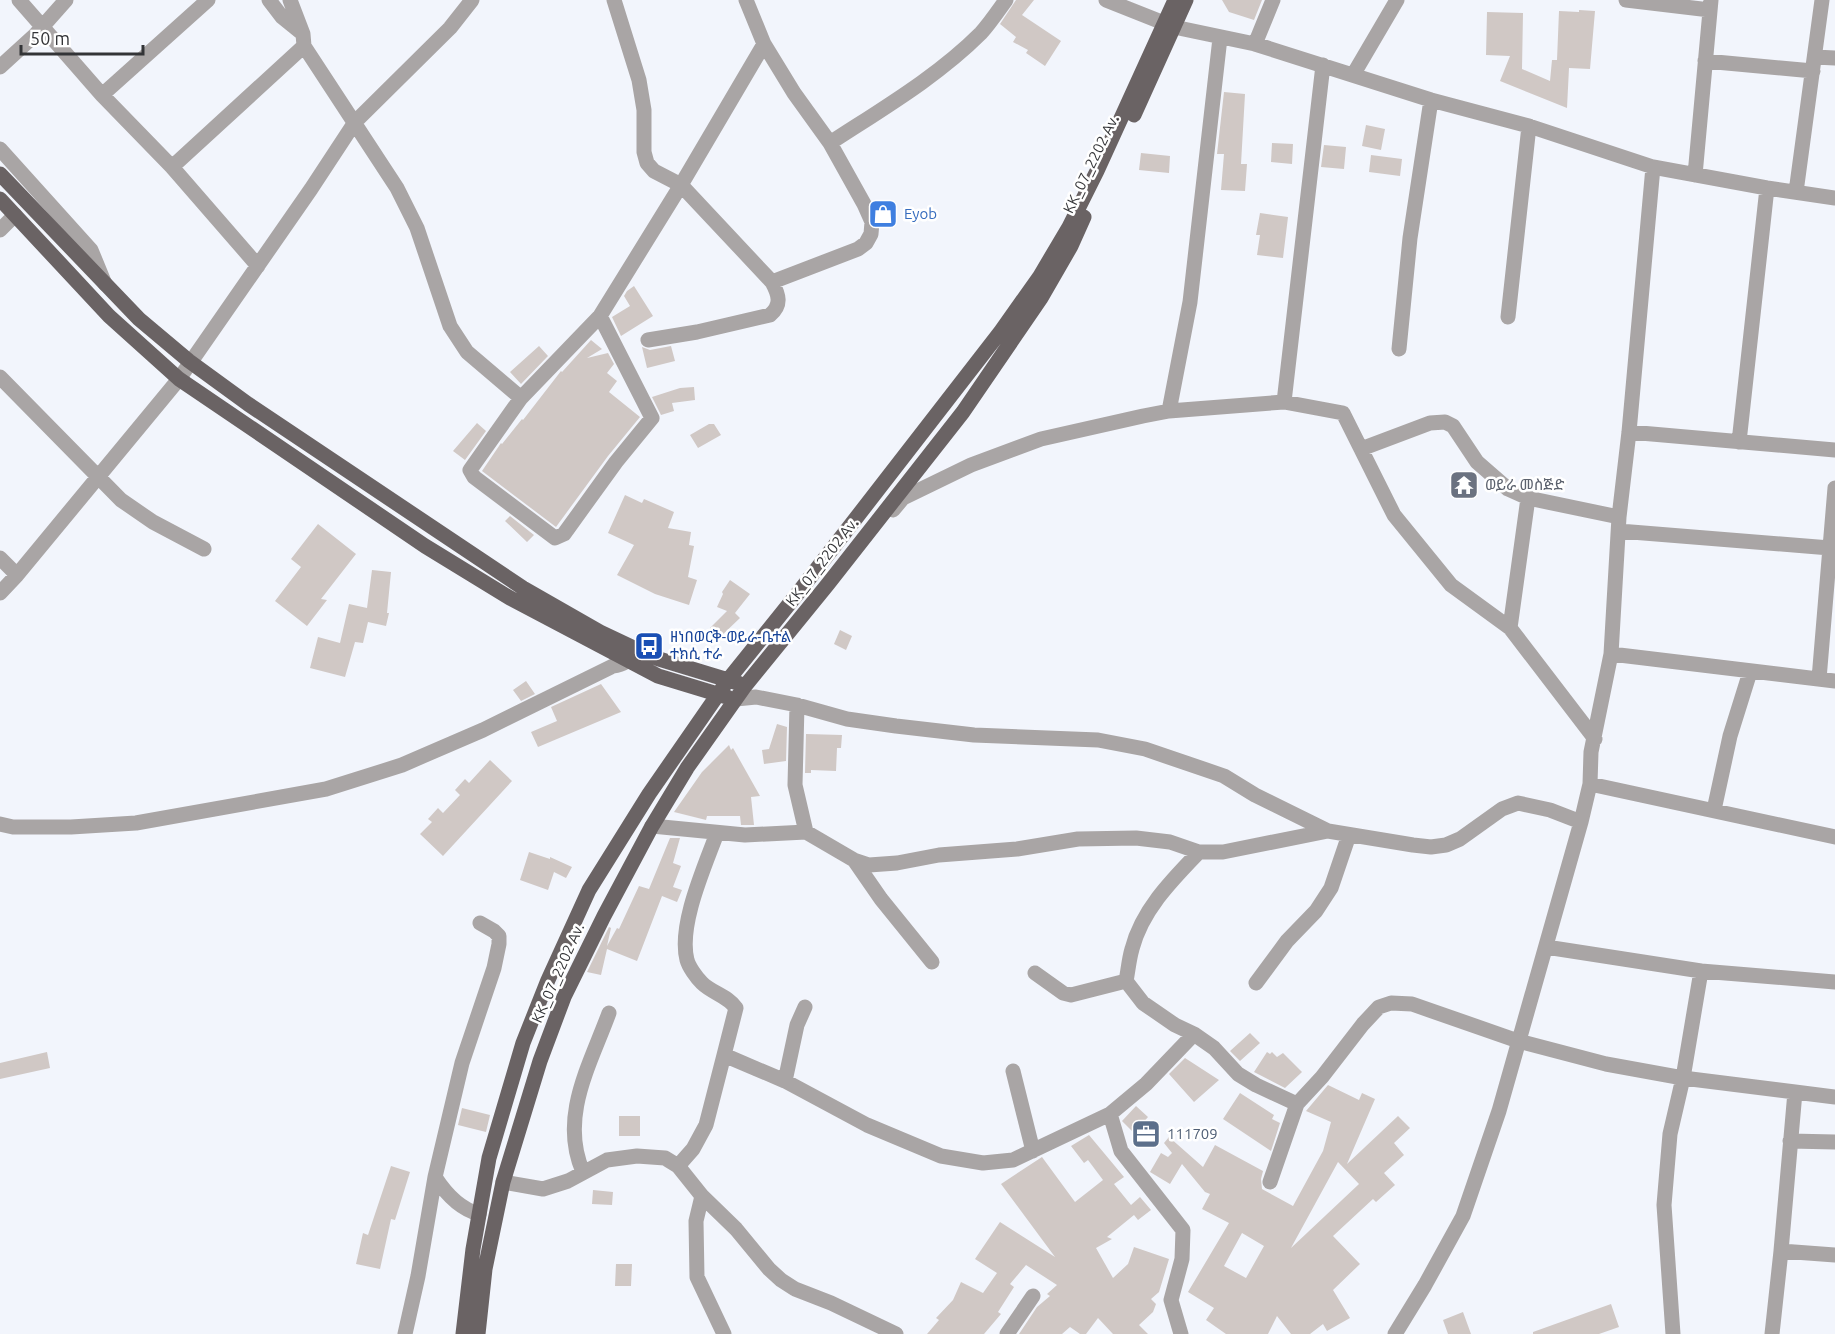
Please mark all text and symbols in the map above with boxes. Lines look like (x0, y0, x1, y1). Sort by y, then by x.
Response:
scale bar (21, 18, 142, 56)
text: 50 m (30, 28, 70, 48)
street label: KK_07_2202 Av. (1059, 112, 1122, 216)
shop icon: Eyob (867, 198, 899, 230)
place label: Eyob (904, 205, 937, 222)
temple icon: ወይራ መስጅድ (1448, 469, 1480, 501)
place label: ወይራ መስጅድ (1485, 476, 1565, 493)
street label: KK_07_2202 Av. (782, 514, 861, 609)
place label: ዘነበወርቅ-ወይራ-ቤተል ተክሲ ተራ (670, 628, 791, 662)
bus stop icon: ዘነበወርቅ-ወይራ-ቤተል ተክሲ ተራ (633, 630, 665, 662)
street label: KK_07_2202 Av. (528, 920, 587, 1025)
office icon: 111709 (1130, 1118, 1162, 1150)
place label: 111709 (1167, 1125, 1218, 1142)

